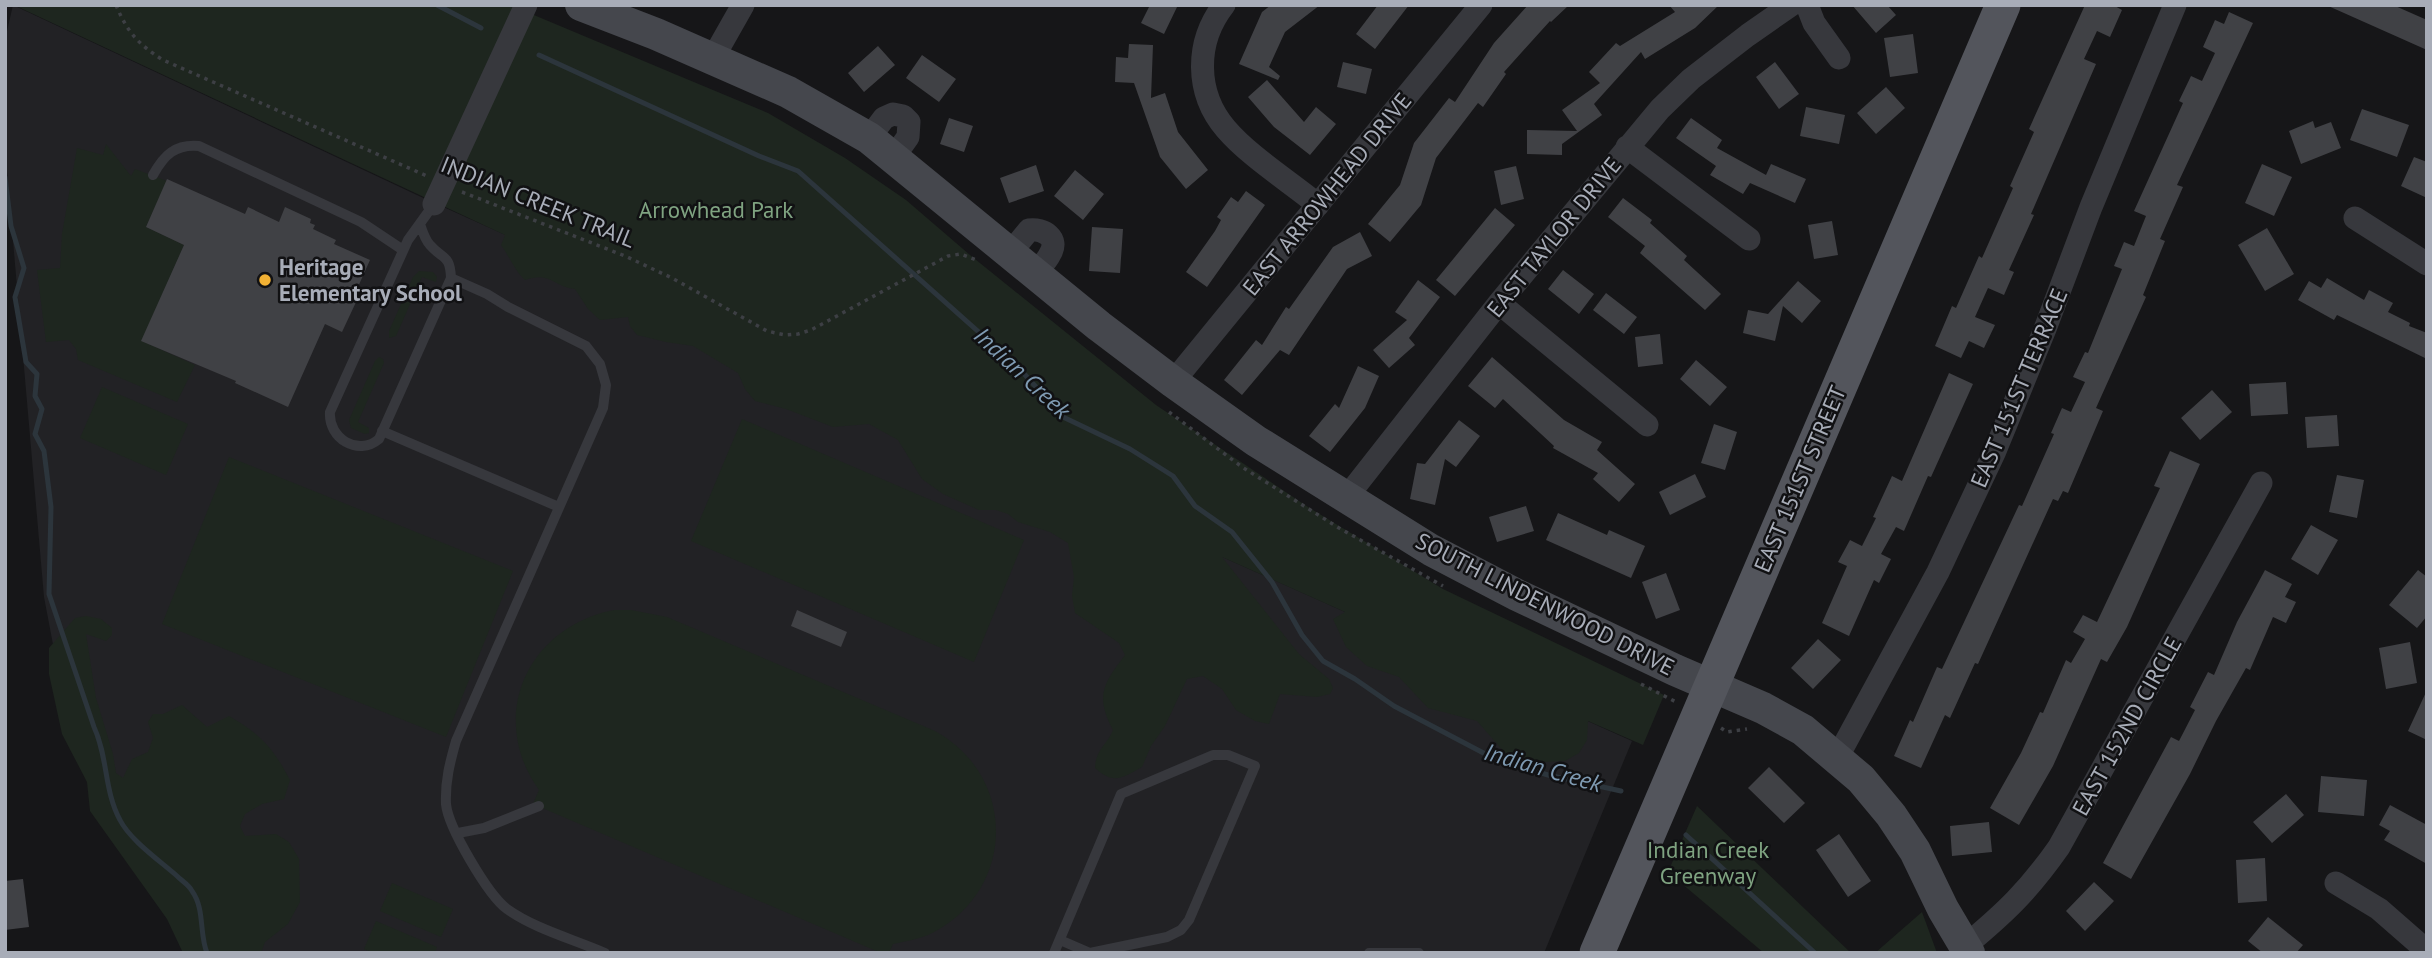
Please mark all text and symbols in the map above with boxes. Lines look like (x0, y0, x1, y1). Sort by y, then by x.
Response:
street label: EAST ARROWHEAD DRIVE (1236, 86, 1417, 301)
street label: INDIAN CREEK TRAIL (437, 149, 640, 254)
street label: EAST TAYLOR DRIVE (1480, 151, 1627, 323)
park label: Arrowhead Park (639, 195, 793, 224)
place label: Heritage Elementary School (279, 252, 462, 307)
marker: Heritage Elementary School (257, 272, 273, 288)
street label: EAST 151ST TERRACE (1964, 284, 2074, 492)
water label: Indian Creek (967, 320, 1078, 426)
street label: EAST 151ST STREET (1747, 381, 1852, 576)
street label: SOUTH LINDENWOOD DRIVE (1411, 526, 1679, 681)
street label: EAST 152ND CIRCLE (2065, 631, 2188, 820)
water label: Indian Creek (1481, 736, 1607, 799)
park label: Indian Creek Greenway (1647, 835, 1769, 890)

